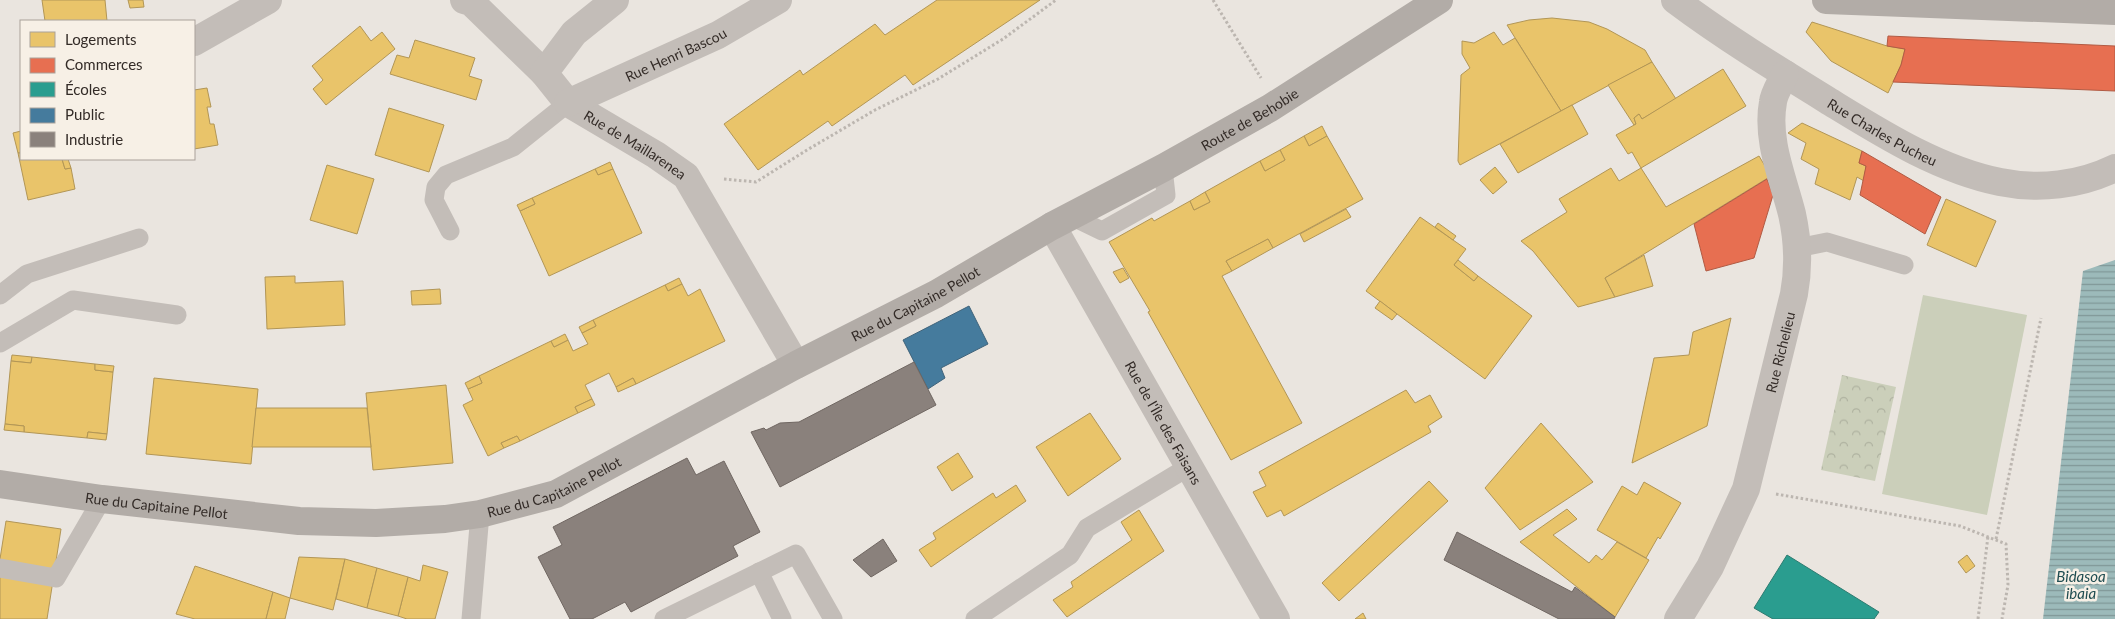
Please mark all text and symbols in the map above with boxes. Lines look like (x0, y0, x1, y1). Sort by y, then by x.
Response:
legend (20, 20, 195, 160)
street label: Rue Henri Bascou (622, 24, 729, 85)
text: Logements (65, 30, 137, 48)
text: Commerces (65, 55, 143, 73)
text: Écoles (65, 80, 107, 98)
street label: Route de Behobie (1198, 84, 1301, 154)
street label: Rue Charles Pucheu (1825, 94, 1940, 169)
text: Public (65, 105, 105, 123)
street label: Rue de Maillarenea (581, 106, 690, 182)
text: Industrie (65, 130, 123, 148)
street label: Rue du Capitaine Pellot (848, 262, 982, 344)
street label: Rue Richelieu (1762, 310, 1798, 394)
street label: Rue de l'Île des Faisans (1122, 358, 1206, 487)
street label: Rue du Capitaine Pellot (485, 452, 624, 520)
street label: Rue du Capitaine Pellot (84, 488, 229, 521)
water label: Bidasoa ibaia (2056, 567, 2106, 602)

